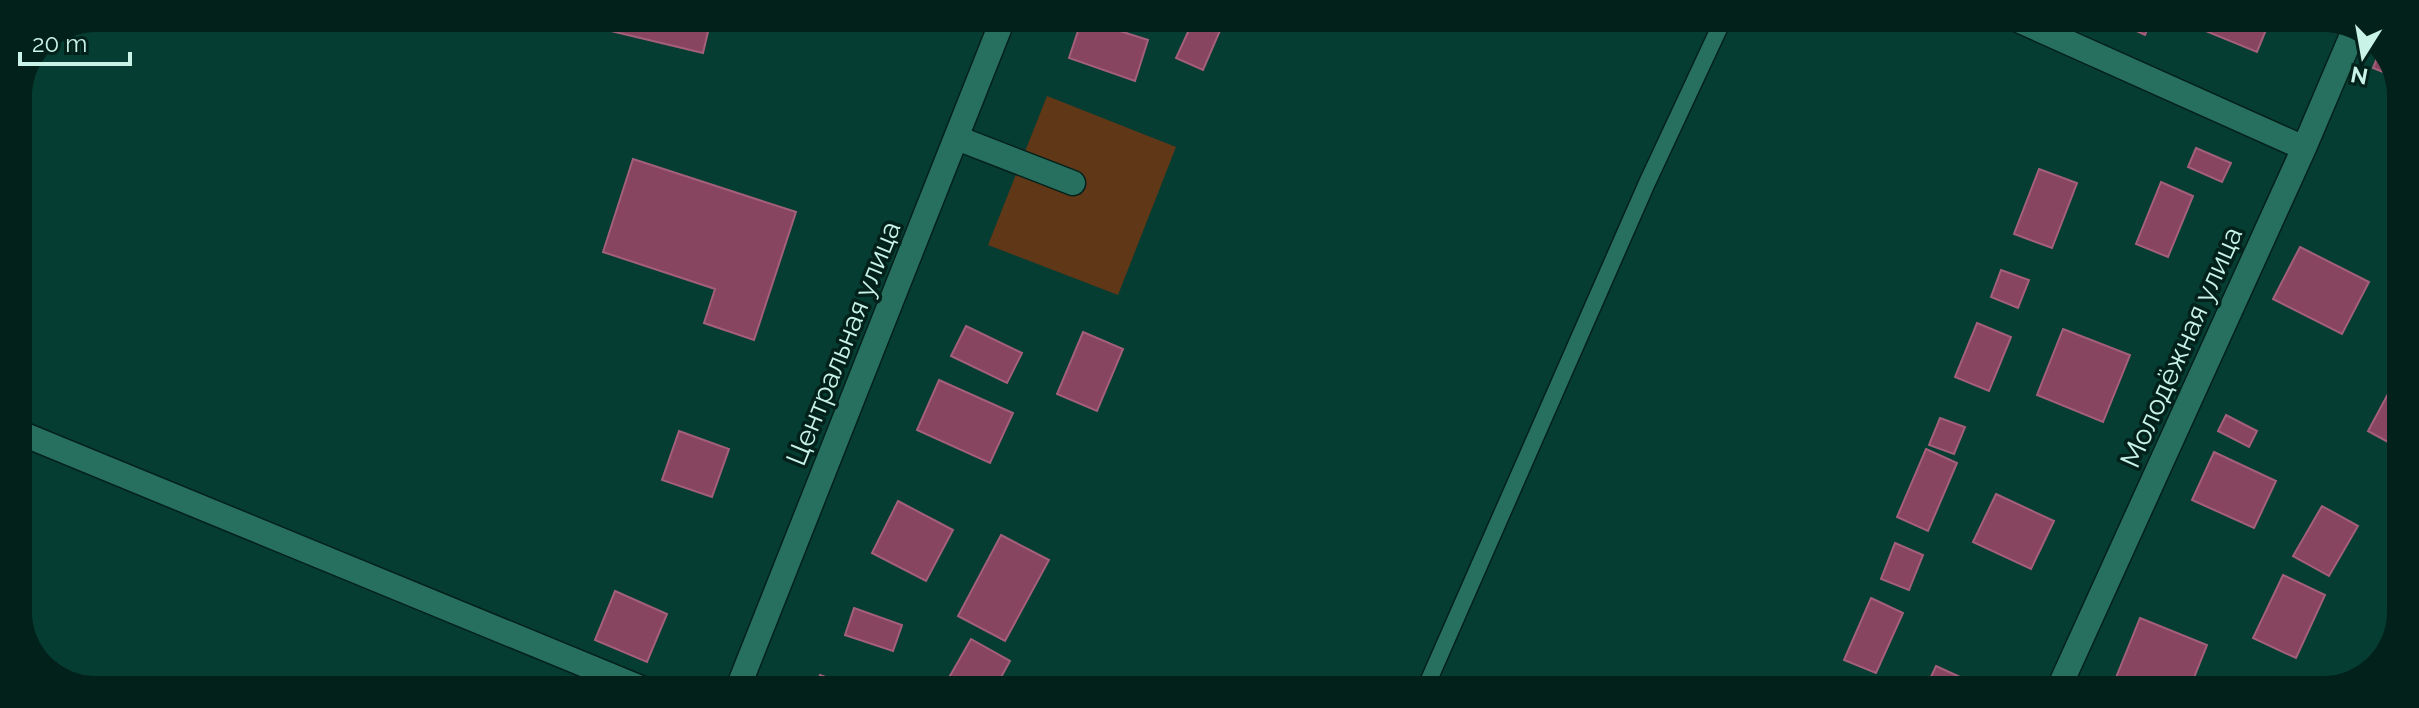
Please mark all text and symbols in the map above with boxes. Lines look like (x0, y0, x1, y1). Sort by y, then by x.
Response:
scale bar (20, 16, 130, 66)
north arrow (2323, 16, 2403, 96)
text: 20 m (32, 29, 87, 58)
text: N (2348, 61, 2370, 90)
street label: Центральная улица (779, 216, 908, 470)
street label: Молодёжная улица (2114, 222, 2249, 473)

